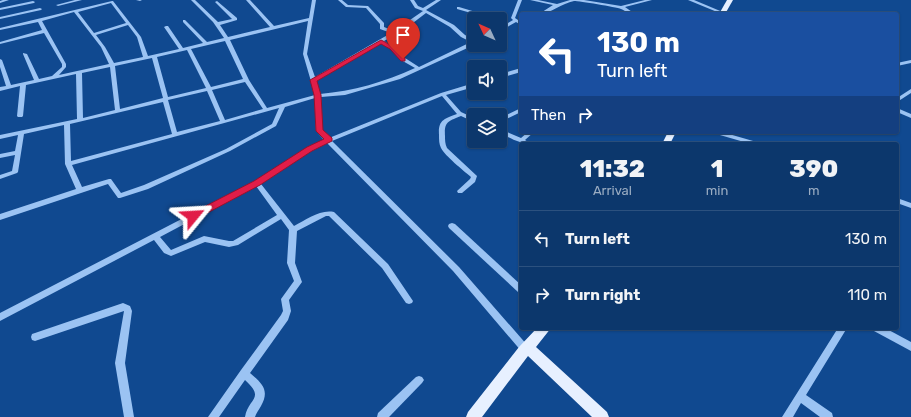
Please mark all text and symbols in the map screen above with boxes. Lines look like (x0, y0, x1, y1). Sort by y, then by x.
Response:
north arrow (467, 12, 507, 52)
map controls (467, 12, 507, 148)
pin (386, 18, 420, 59)
icon: arrive (392, 24, 414, 46)
text: 130 m (597, 26, 680, 59)
icon: left (531, 28, 583, 80)
button: sound (467, 60, 507, 100)
text: Turn left (597, 60, 667, 82)
icon: right (574, 104, 596, 126)
text: Then (531, 106, 566, 124)
button: layers (467, 108, 507, 148)
text: 11:32 (580, 155, 645, 183)
text: 1 (711, 155, 723, 183)
text: 390 (789, 155, 838, 183)
text: Arrival (593, 183, 632, 198)
text: min (706, 183, 728, 198)
text: m (808, 183, 819, 198)
position arrow (172, 195, 214, 237)
icon: left (531, 228, 553, 250)
text: Turn left (565, 230, 630, 248)
text: 130 m (845, 230, 887, 248)
icon: right (531, 284, 553, 306)
text: Turn right (565, 286, 640, 304)
text: 110 m (848, 286, 887, 304)

